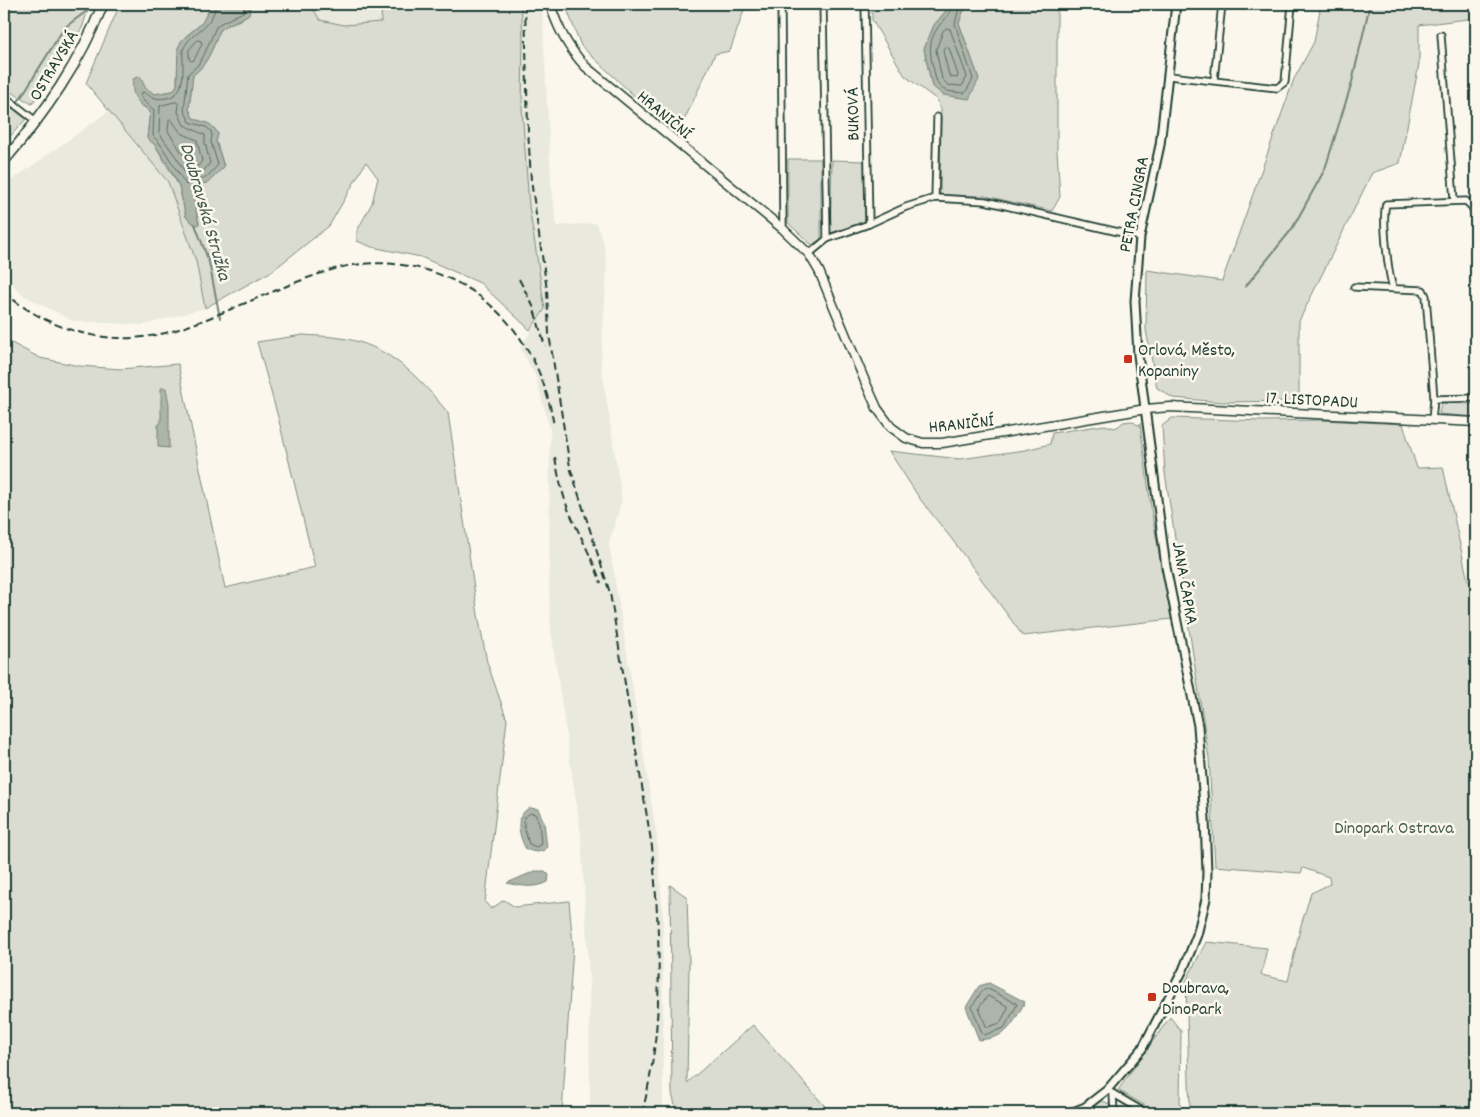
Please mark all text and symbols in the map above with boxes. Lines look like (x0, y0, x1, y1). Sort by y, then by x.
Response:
street label: OSTRAVSKÁ (24, 26, 86, 106)
street label: HRANIČNÍ (630, 85, 697, 147)
street label: BUKOVÁ (842, 87, 867, 141)
water label: Doubravská Stružka (171, 140, 236, 285)
street label: PETRA CINGRA (1114, 154, 1157, 255)
place label: Orlová, Město, Kopaniny (1138, 339, 1235, 385)
marker: Orlová, Město, Kopaniny (1122, 353, 1134, 365)
street label: 17. LISTOPADU (1265, 387, 1359, 416)
street label: HRANIČNÍ (928, 410, 996, 441)
street label: JANA ČAPKA (1164, 540, 1203, 627)
park label: Dinopark Ostrava (1334, 817, 1454, 842)
place label: Doubrava, DinoPark (1162, 977, 1229, 1023)
marker: Doubrava, DinoPark (1146, 991, 1158, 1003)

